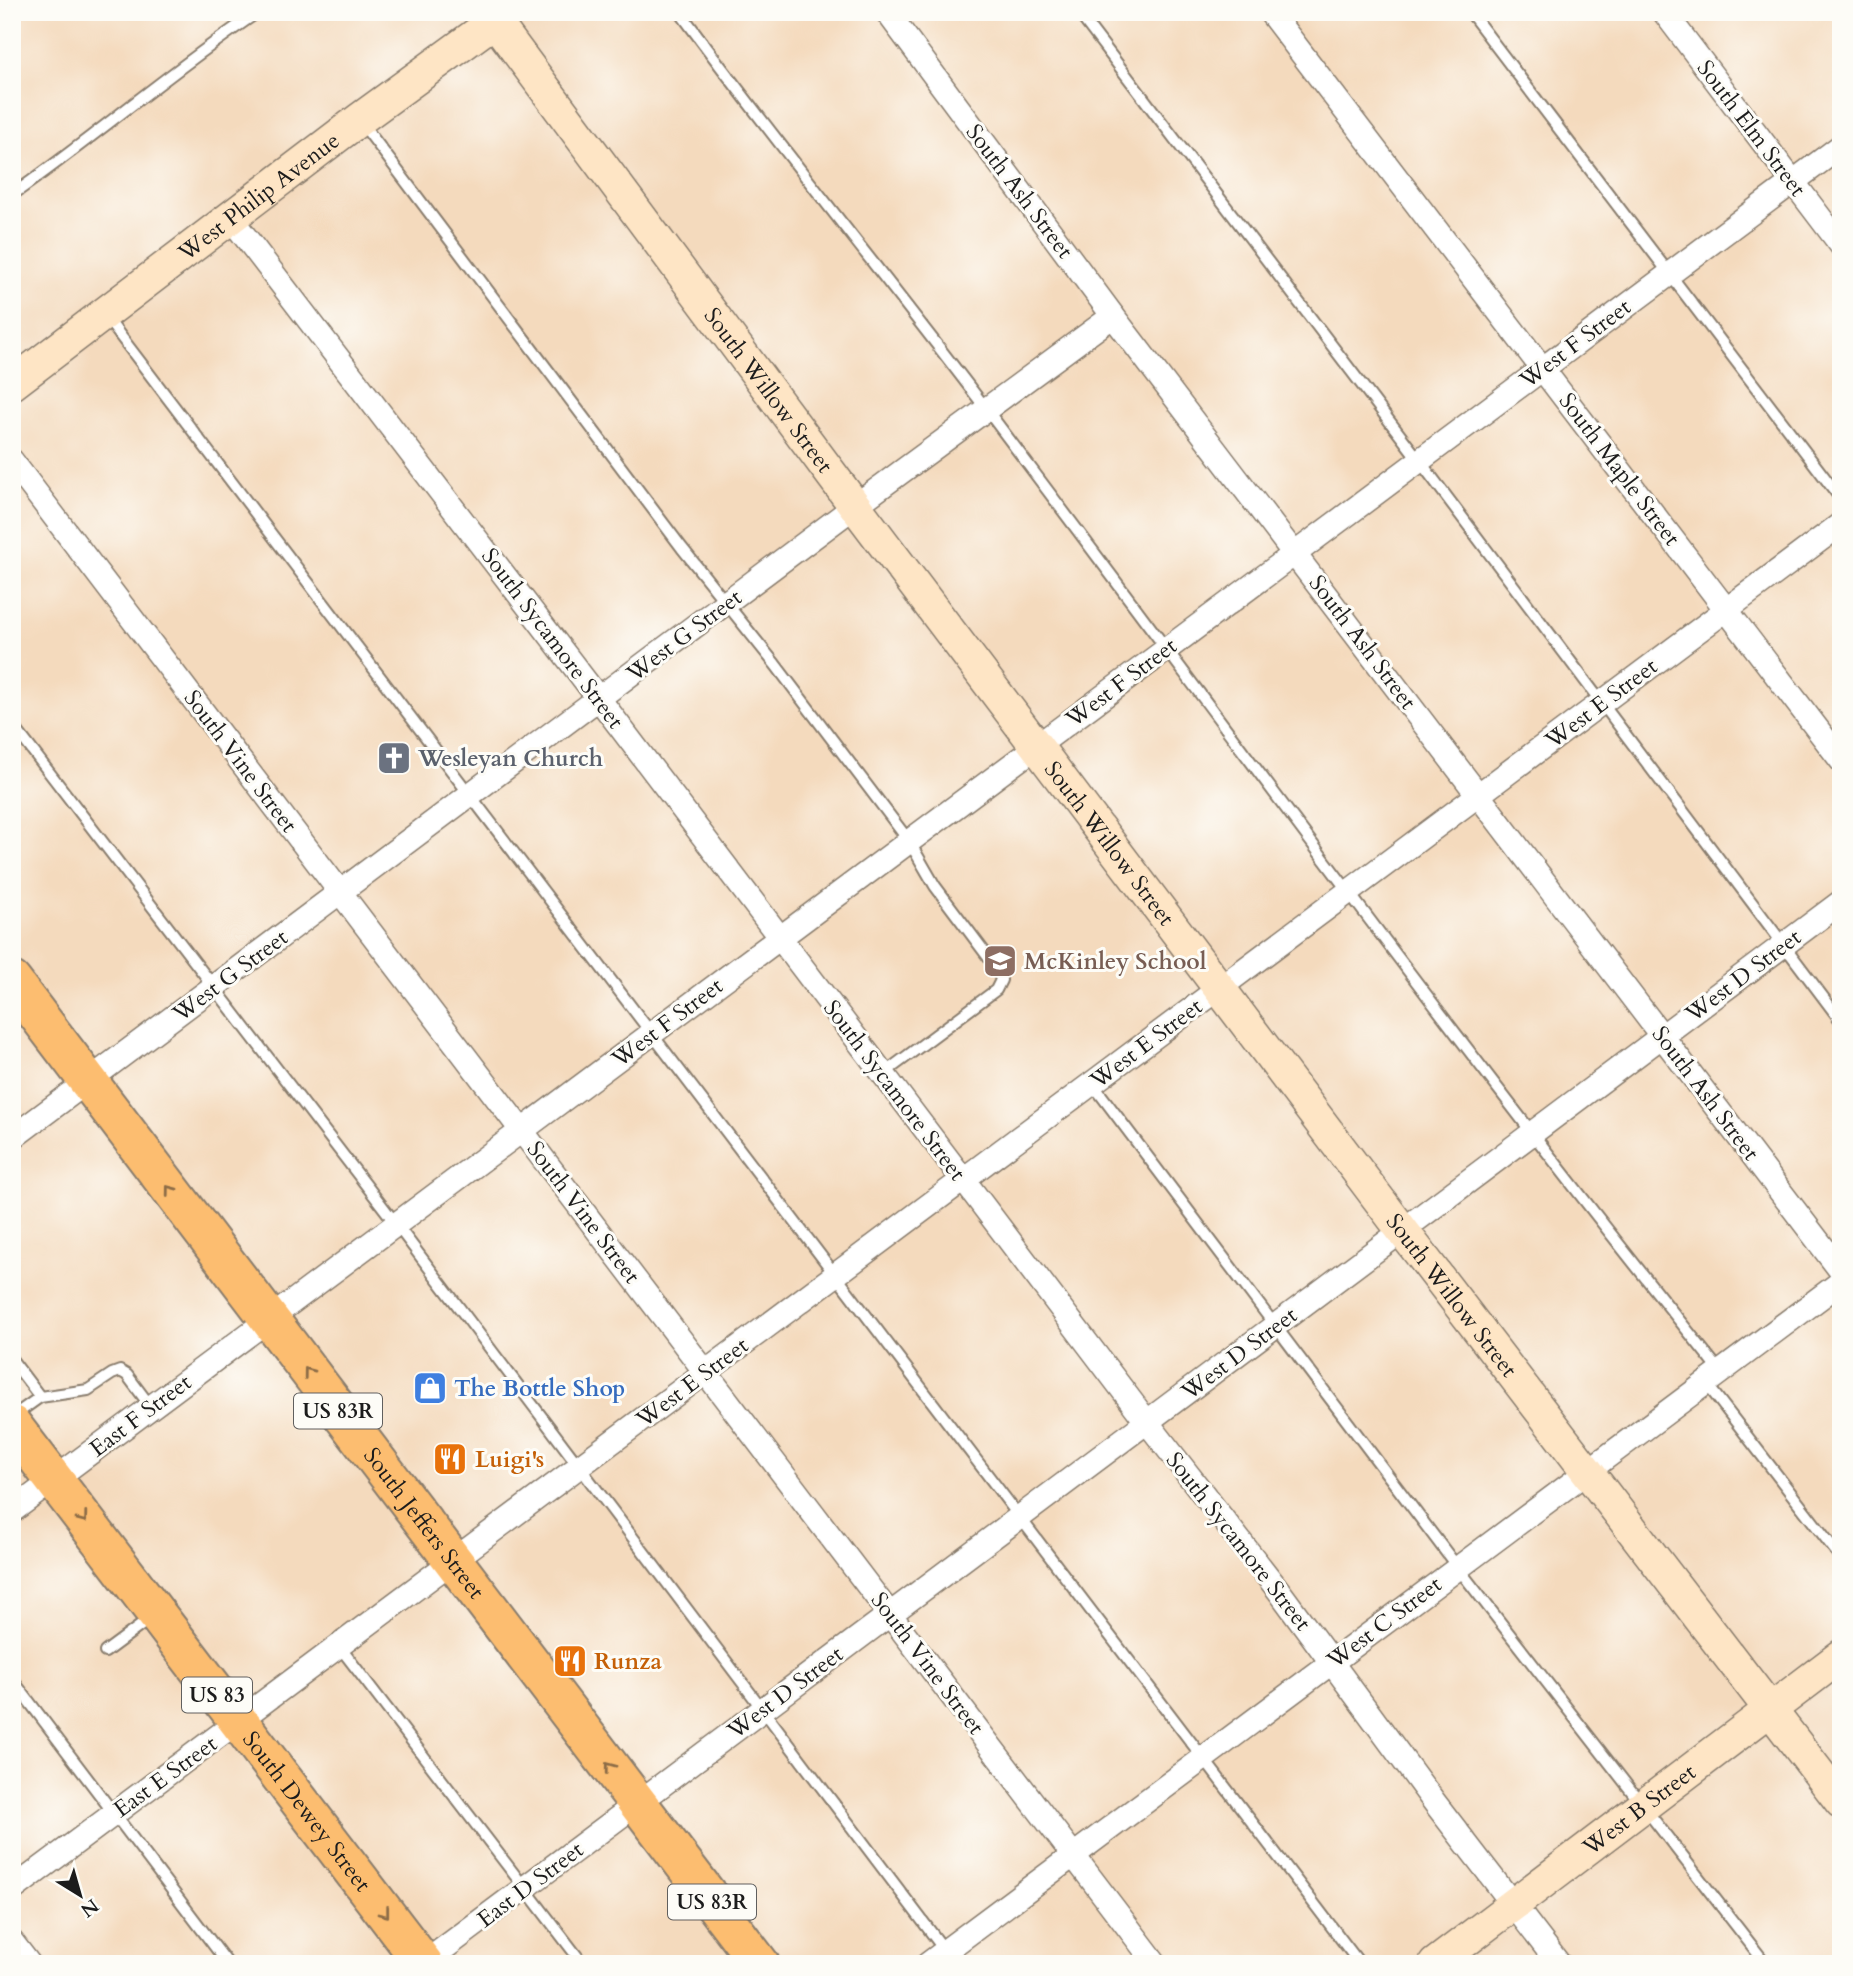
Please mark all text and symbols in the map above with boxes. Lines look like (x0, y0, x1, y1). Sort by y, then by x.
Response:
street label: South Elm Street (1690, 54, 1813, 203)
street label: South Ash Street (959, 118, 1080, 265)
street label: West Philip Avenue (171, 125, 346, 269)
street label: West F Street (1513, 291, 1637, 396)
street label: South Willow Street (697, 301, 840, 479)
street label: South Maple Street (1552, 386, 1687, 552)
street label: South Sycamore Street (474, 542, 631, 735)
street label: South Ash Street (1302, 569, 1423, 716)
street label: West G Street (620, 582, 748, 690)
street label: West F Street (1059, 630, 1183, 735)
street label: West E Street (1538, 651, 1664, 756)
street label: South Vine Street (177, 684, 304, 839)
church icon: Wesleyan Church (375, 739, 413, 777)
place label: Wesleyan Church (417, 743, 603, 774)
street label: South Willow Street (1037, 755, 1182, 932)
street label: West G Street (166, 922, 294, 1030)
street label: West D Street (1678, 922, 1807, 1030)
school or university icon: McKinley School (981, 942, 1019, 980)
place label: McKinley School (1024, 946, 1207, 977)
street label: West F Street (605, 970, 729, 1075)
street label: West E Street (1083, 991, 1209, 1096)
street label: South Sycamore Street (816, 994, 973, 1187)
street label: South Ash Street (1645, 1020, 1766, 1167)
street label: South Vine Street (520, 1135, 647, 1290)
one-way arrow (166, 1186, 179, 1198)
street label: South Willow Street (1379, 1207, 1524, 1384)
street label: West D Street (1174, 1300, 1303, 1408)
street label: West E Street (629, 1330, 755, 1435)
street label: East F Street (83, 1367, 198, 1464)
one-way arrow (303, 1367, 316, 1380)
shop icon: The Bottle Shop (411, 1369, 449, 1407)
place label: The Bottle Shop (454, 1373, 625, 1404)
road number: US 83R (294, 1394, 382, 1428)
restaurant icon: Luigi's (431, 1440, 469, 1478)
street label: South Jeffers Street (356, 1441, 492, 1605)
place label: Luigi's (475, 1444, 544, 1475)
street label: South Sycamore Street (1159, 1445, 1318, 1637)
one-way arrow (75, 1510, 88, 1523)
street label: West C Street (1320, 1569, 1448, 1676)
street label: South Vine Street (864, 1586, 991, 1741)
street label: West D Street (720, 1639, 849, 1747)
restaurant icon: Runza (551, 1642, 589, 1680)
place label: Runza (594, 1646, 662, 1677)
road number: US 83 (182, 1678, 252, 1712)
street label: South Dewey Street (235, 1725, 378, 1898)
street label: East E Street (107, 1728, 223, 1825)
street label: West B Street (1576, 1757, 1702, 1863)
one-way arrow (605, 1762, 618, 1775)
street label: East D Street (471, 1834, 590, 1935)
north arrow (46, 1860, 116, 1930)
road number: US 83R (668, 1884, 756, 1920)
text: N (75, 1892, 104, 1923)
one-way arrow (376, 1905, 389, 1918)

